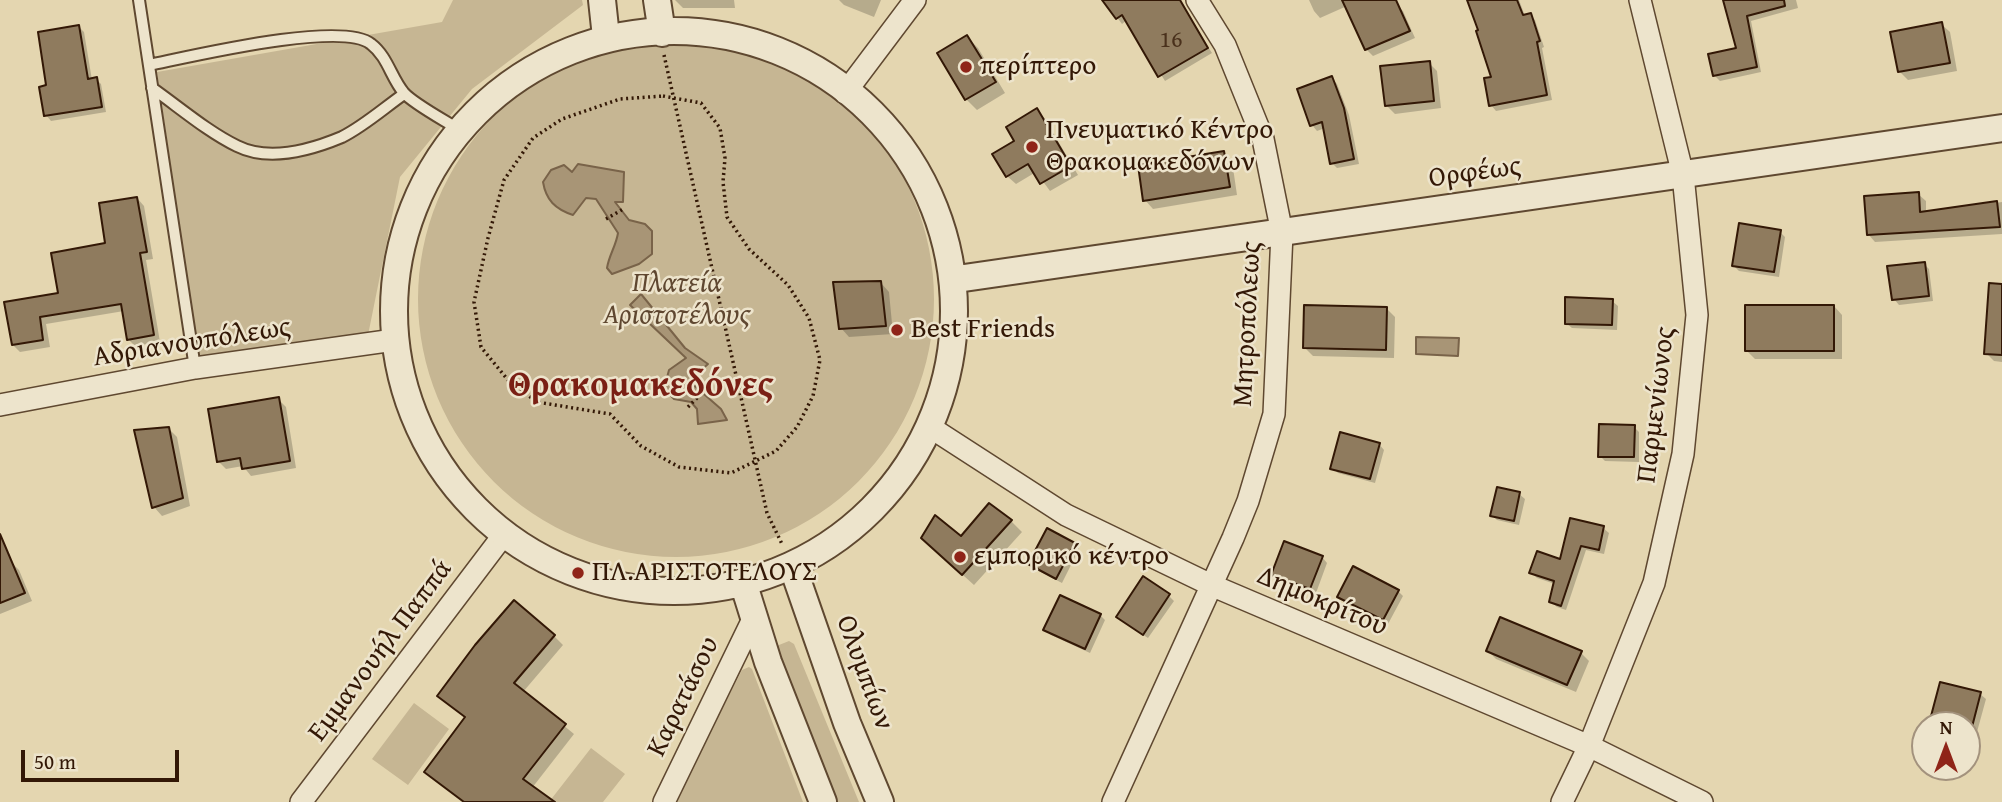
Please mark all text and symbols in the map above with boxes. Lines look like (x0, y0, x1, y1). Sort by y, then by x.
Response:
house number: 16 (1159, 27, 1183, 55)
place label: περίπτερο (980, 50, 1096, 84)
marker: περίπτερο (958, 59, 974, 75)
place label: Πνευματικό Κέντρο Θρακομακεδόνων (1046, 114, 1273, 180)
marker: Πνευματικό Κέντρο Θρακομακεδόνων (1024, 139, 1040, 155)
street label: Ορφέως (1427, 150, 1523, 196)
street label: Μητροπόλεως (1227, 240, 1269, 408)
park label: Πλατεία Αριστοτέλους (603, 267, 751, 333)
street label: Αδριανουπόλεως (91, 311, 293, 375)
place label: Best Friends (911, 313, 1055, 347)
marker: Best Friends (889, 322, 905, 338)
street label: Παρμενίωνος (1631, 325, 1683, 485)
district label: Θρακομακεδόνες (508, 365, 774, 407)
place label: εμπορικό κέντρο (974, 540, 1169, 574)
marker: εμπορικό κέντρο (952, 549, 968, 565)
street label: Εμμανουήλ Παππά (302, 553, 460, 749)
place label: ΠΛ.ΑΡΙΣΤΟΤΕΛΟΥΣ (592, 556, 817, 590)
street label: Δημοκρίτου (1252, 560, 1392, 644)
marker: ΠΛ.ΑΡΙΣΤΟΤΕΛΟΥΣ (570, 565, 586, 581)
street label: Ολυμπίων (828, 611, 900, 735)
street label: Καρατάσου (641, 632, 727, 762)
north arrow (1911, 711, 1981, 781)
text: N (1940, 713, 1952, 741)
scale bar (24, 736, 182, 780)
text: 50 m (34, 746, 76, 777)

